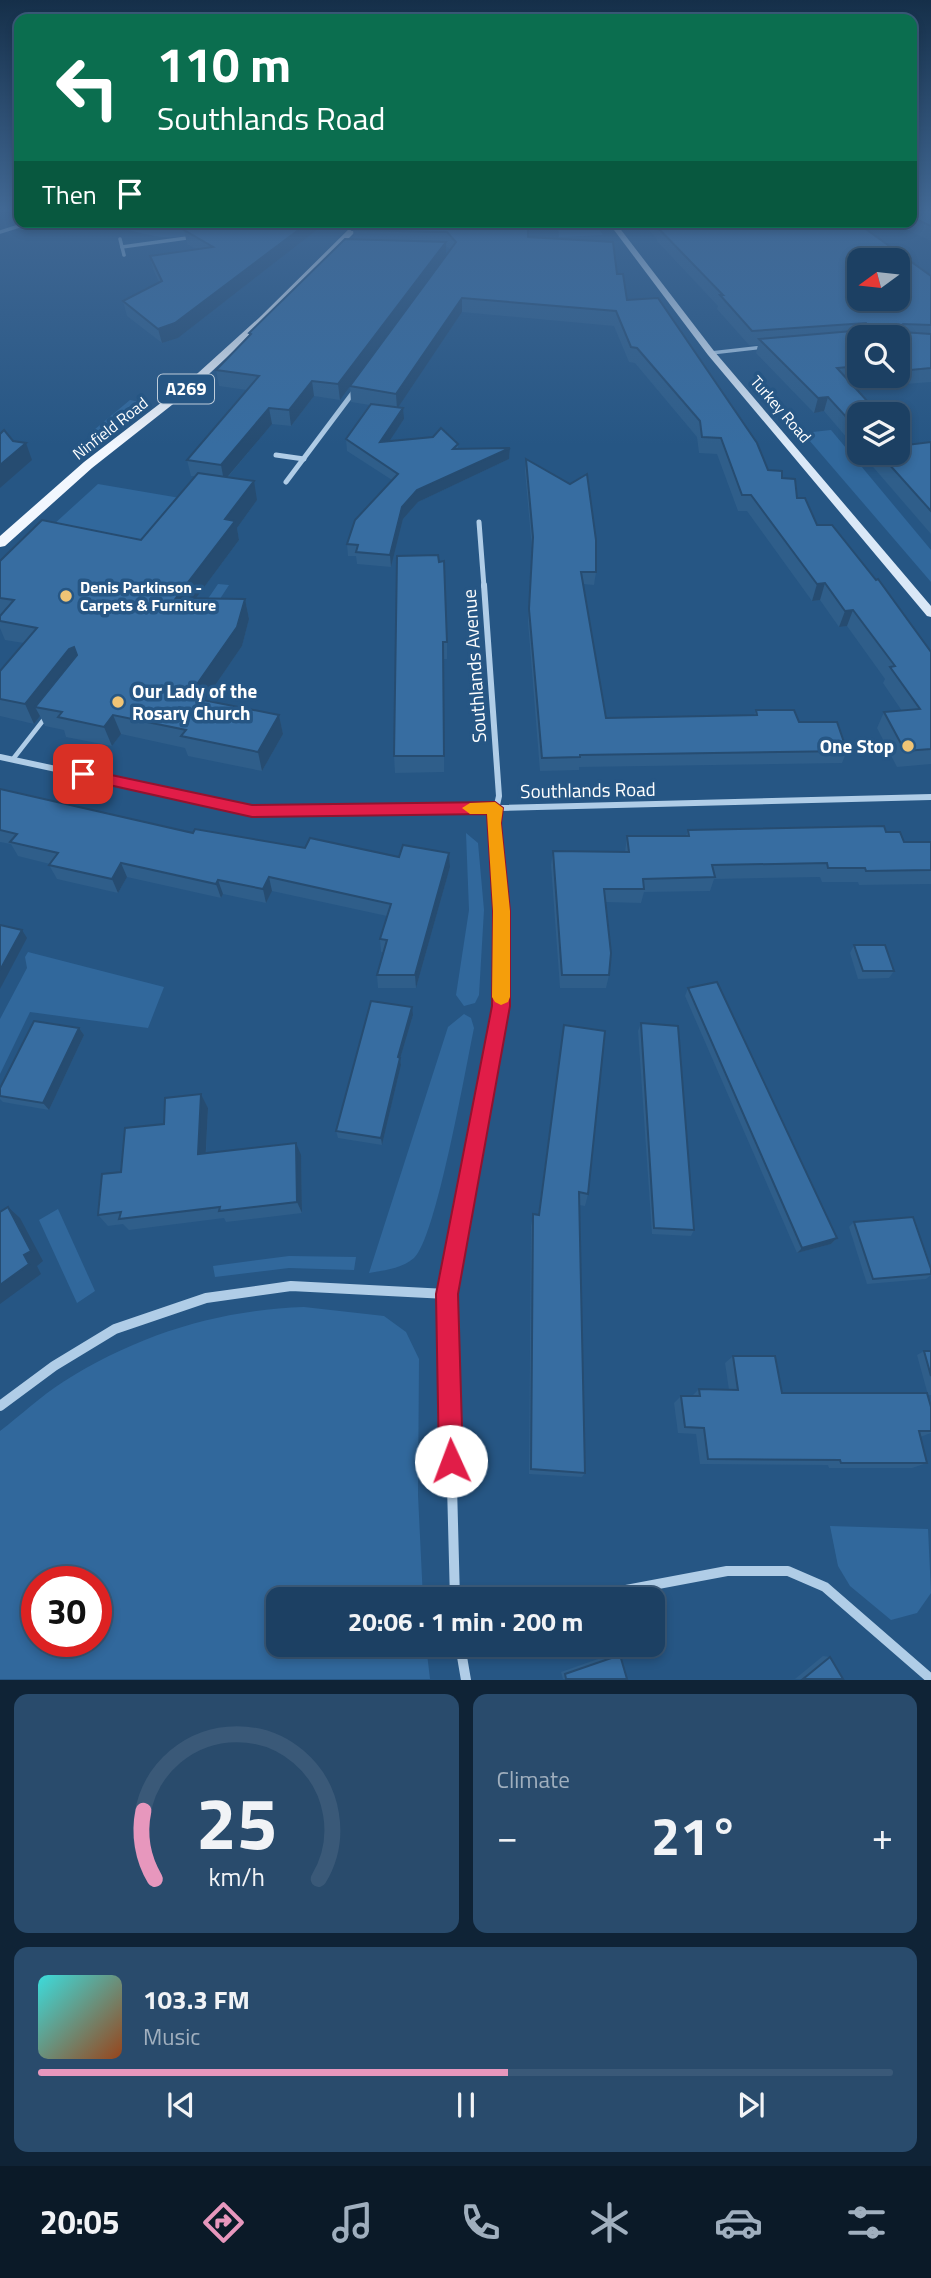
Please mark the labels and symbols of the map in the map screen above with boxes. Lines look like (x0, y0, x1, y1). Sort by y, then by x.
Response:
north arrow (847, 248, 910, 312)
street label: Turkey Road (745, 370, 817, 448)
road number: A269 (158, 374, 214, 404)
street label: Ninfield Road (67, 391, 153, 465)
place label: Denis Parkinson - Carpets & Furniture (80, 575, 216, 617)
marker: Denis Parkinson - Carpets & Furniture (58, 588, 74, 604)
street label: Southlands Avenue (454, 588, 493, 744)
place label: Our Lady of the Rosary Church (132, 676, 257, 727)
marker: Our Lady of the Rosary Church (110, 694, 126, 710)
place label: One Stop (820, 731, 894, 760)
marker: One Stop (900, 738, 916, 754)
pin (53, 744, 113, 804)
street label: Southlands Road (520, 774, 656, 805)
position arrow (414, 1424, 488, 1498)
speed limit sign: 30 (21, 1566, 112, 1657)

